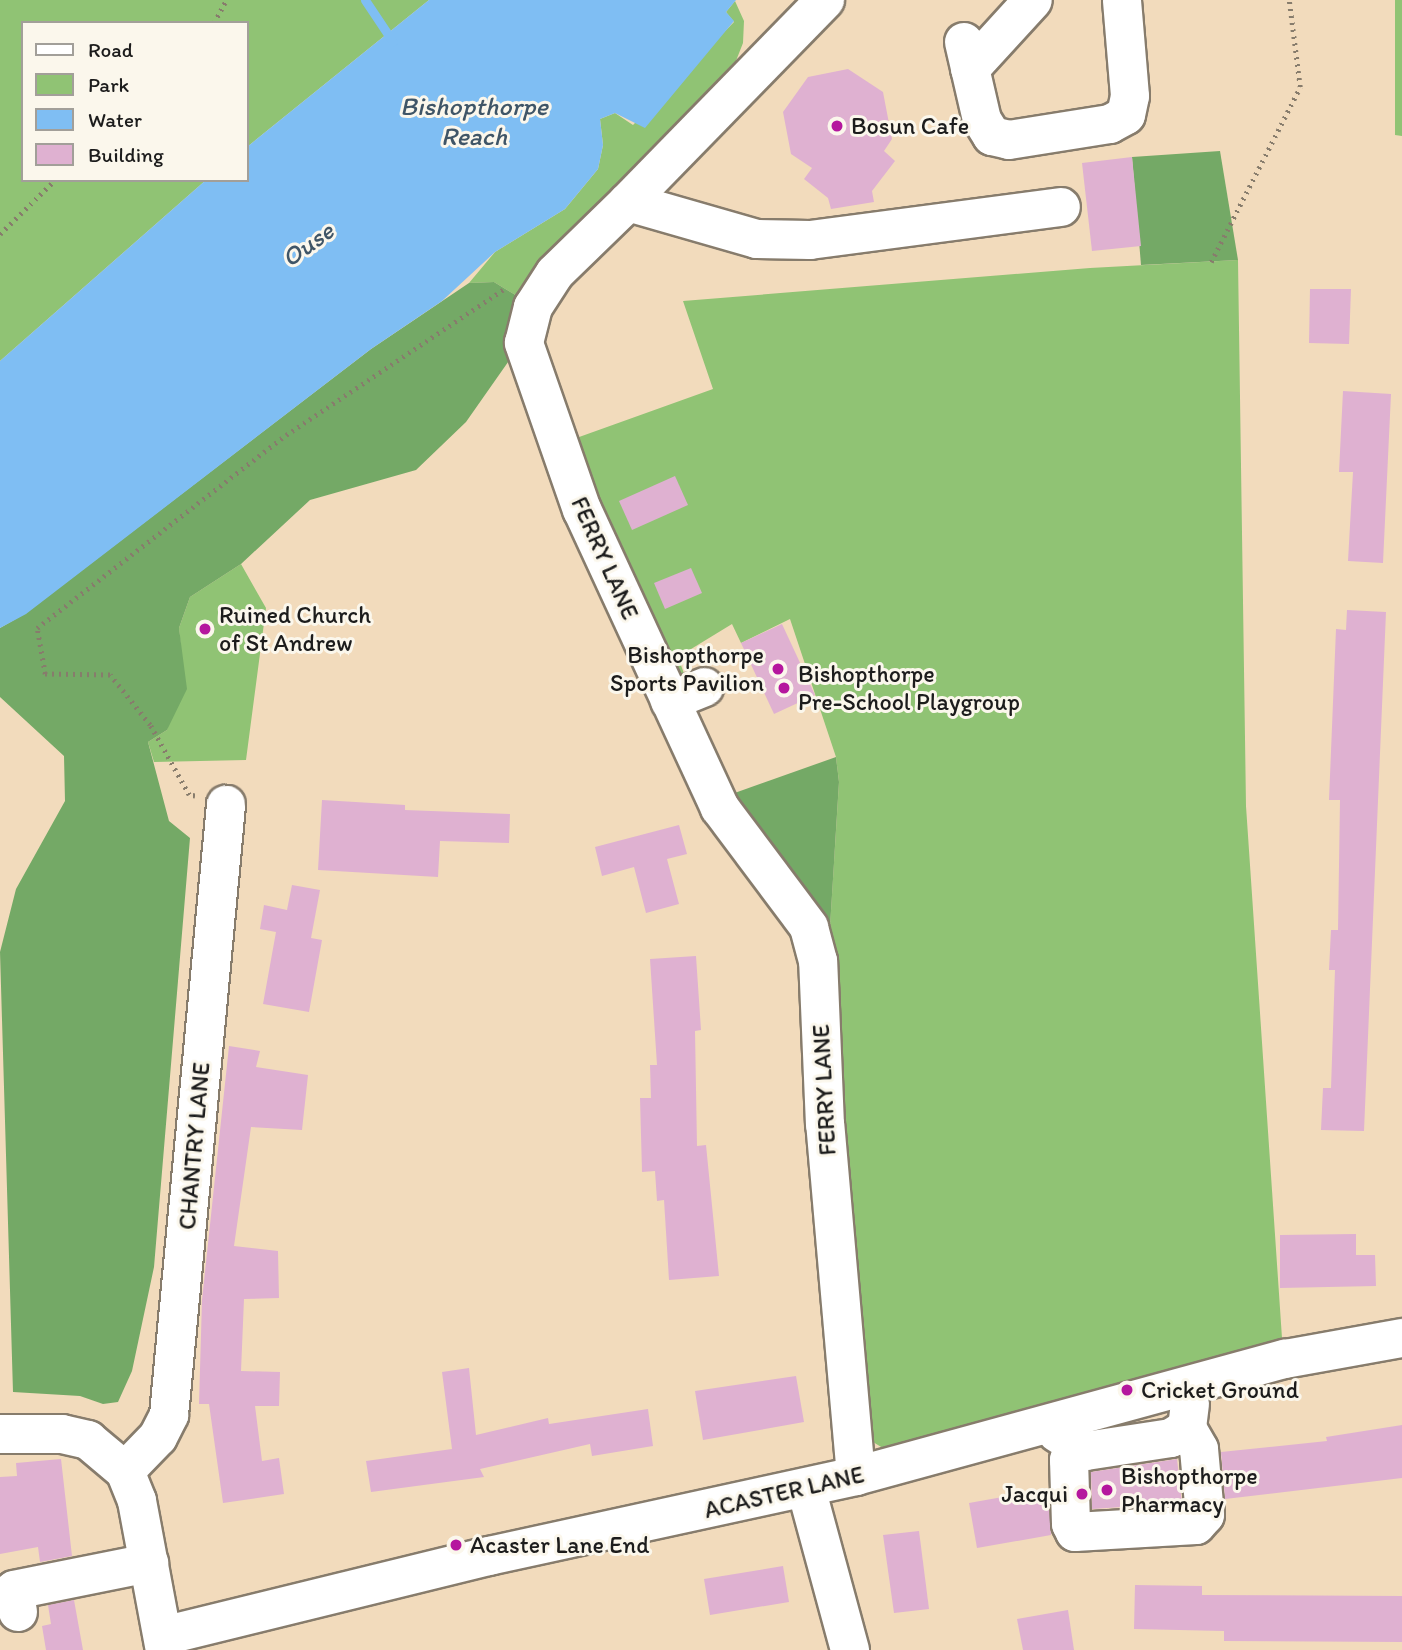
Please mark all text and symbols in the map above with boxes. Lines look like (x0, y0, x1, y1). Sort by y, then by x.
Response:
legend (21, 21, 248, 182)
text: Road (88, 37, 133, 62)
text: Park (88, 72, 129, 97)
water label: Bishopthorpe Reach (400, 91, 548, 152)
text: Water (88, 107, 142, 132)
place label: Bosun Cafe (851, 112, 969, 140)
marker: Bosun Cafe (829, 118, 845, 134)
text: Building (88, 142, 164, 167)
water label: Ouse (276, 216, 340, 274)
street label: FERRY LANE (565, 492, 645, 624)
place label: Ruined Church of St Andrew (219, 601, 371, 657)
marker: Ruined Church of St Andrew (197, 621, 213, 637)
place label: Bishopthorpe Sports Pavilion (610, 641, 764, 697)
place label: Bishopthorpe Pre-School Playgroup (798, 660, 1020, 716)
marker: Bishopthorpe Sports Pavilion (770, 661, 786, 677)
marker: Bishopthorpe Pre-School Playgroup (776, 680, 792, 696)
street label: FERRY LANE (806, 1024, 842, 1156)
street label: CHANTRY LANE (172, 1061, 216, 1231)
place label: Cricket Ground (1141, 1376, 1298, 1404)
marker: Cricket Ground (1119, 1382, 1135, 1398)
street label: ACASTER LANE (701, 1460, 867, 1524)
place label: Bishopthorpe Pharmacy (1121, 1462, 1258, 1518)
place label: Jacqui (1002, 1480, 1068, 1508)
marker: Bishopthorpe Pharmacy (1099, 1482, 1115, 1498)
marker: Jacqui (1074, 1486, 1090, 1502)
place label: Acaster Lane End (470, 1531, 650, 1559)
marker: Acaster Lane End (448, 1537, 464, 1553)

